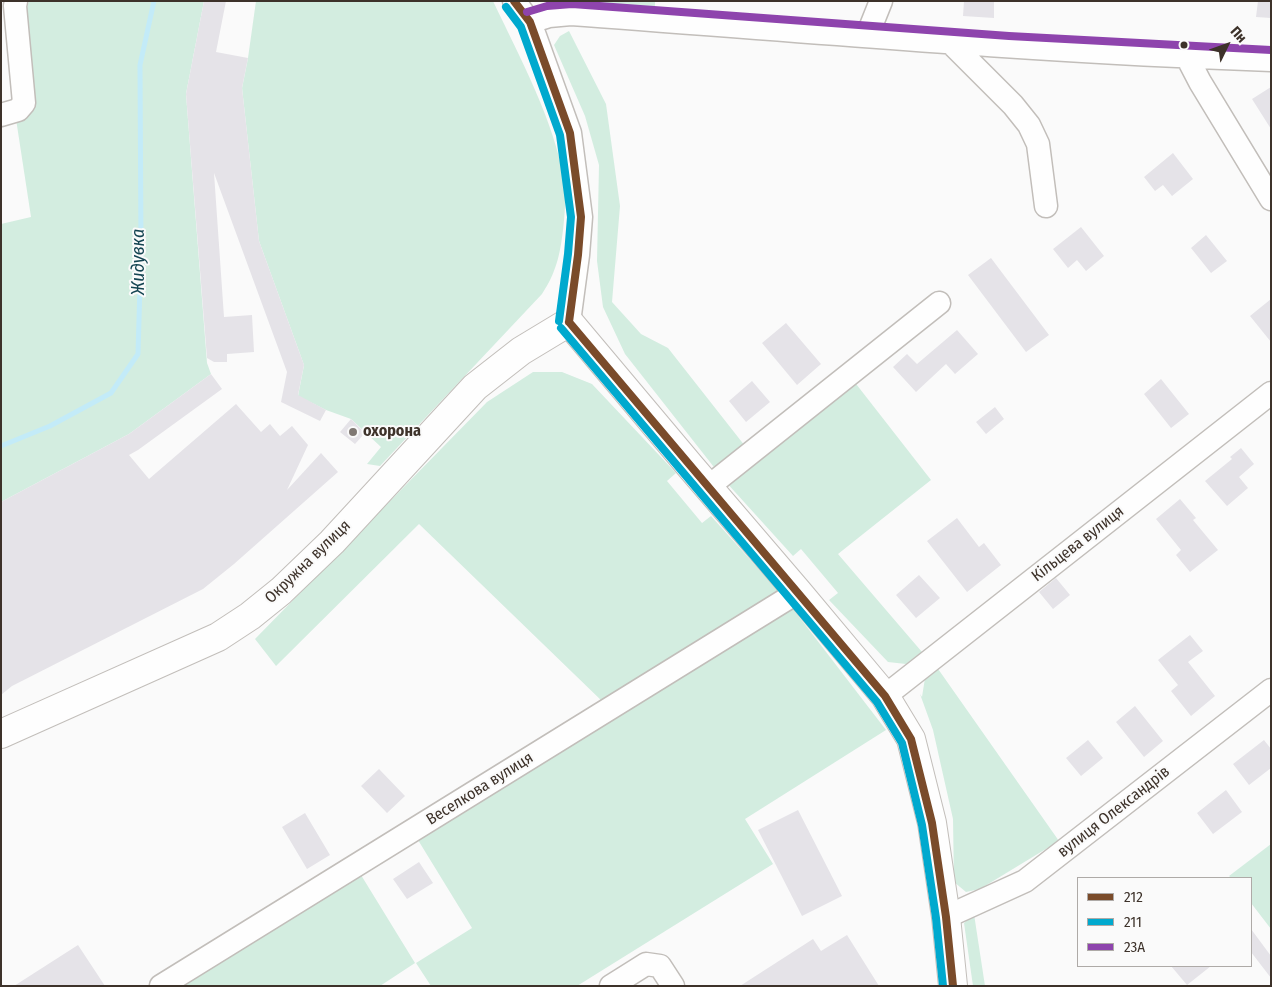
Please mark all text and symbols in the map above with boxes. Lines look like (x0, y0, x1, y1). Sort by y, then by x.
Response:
north arrow (1202, 20, 1252, 70)
text: Пн (1227, 23, 1250, 46)
unlabelled marker (1179, 40, 1189, 50)
water label: Жидувка (128, 229, 150, 295)
place label: охорона (363, 422, 421, 442)
marker: охорона (347, 426, 359, 438)
street label: Кільцева вулиця (1028, 502, 1128, 586)
street label: Окружна вулиця (261, 516, 355, 608)
street label: Веселкова вулиця (423, 748, 537, 830)
street label: вулиця Олександрів (1054, 762, 1174, 862)
legend (1077, 877, 1252, 967)
text: 212 (1124, 888, 1143, 906)
text: 211 (1124, 913, 1142, 931)
text: 23А (1124, 938, 1145, 956)

